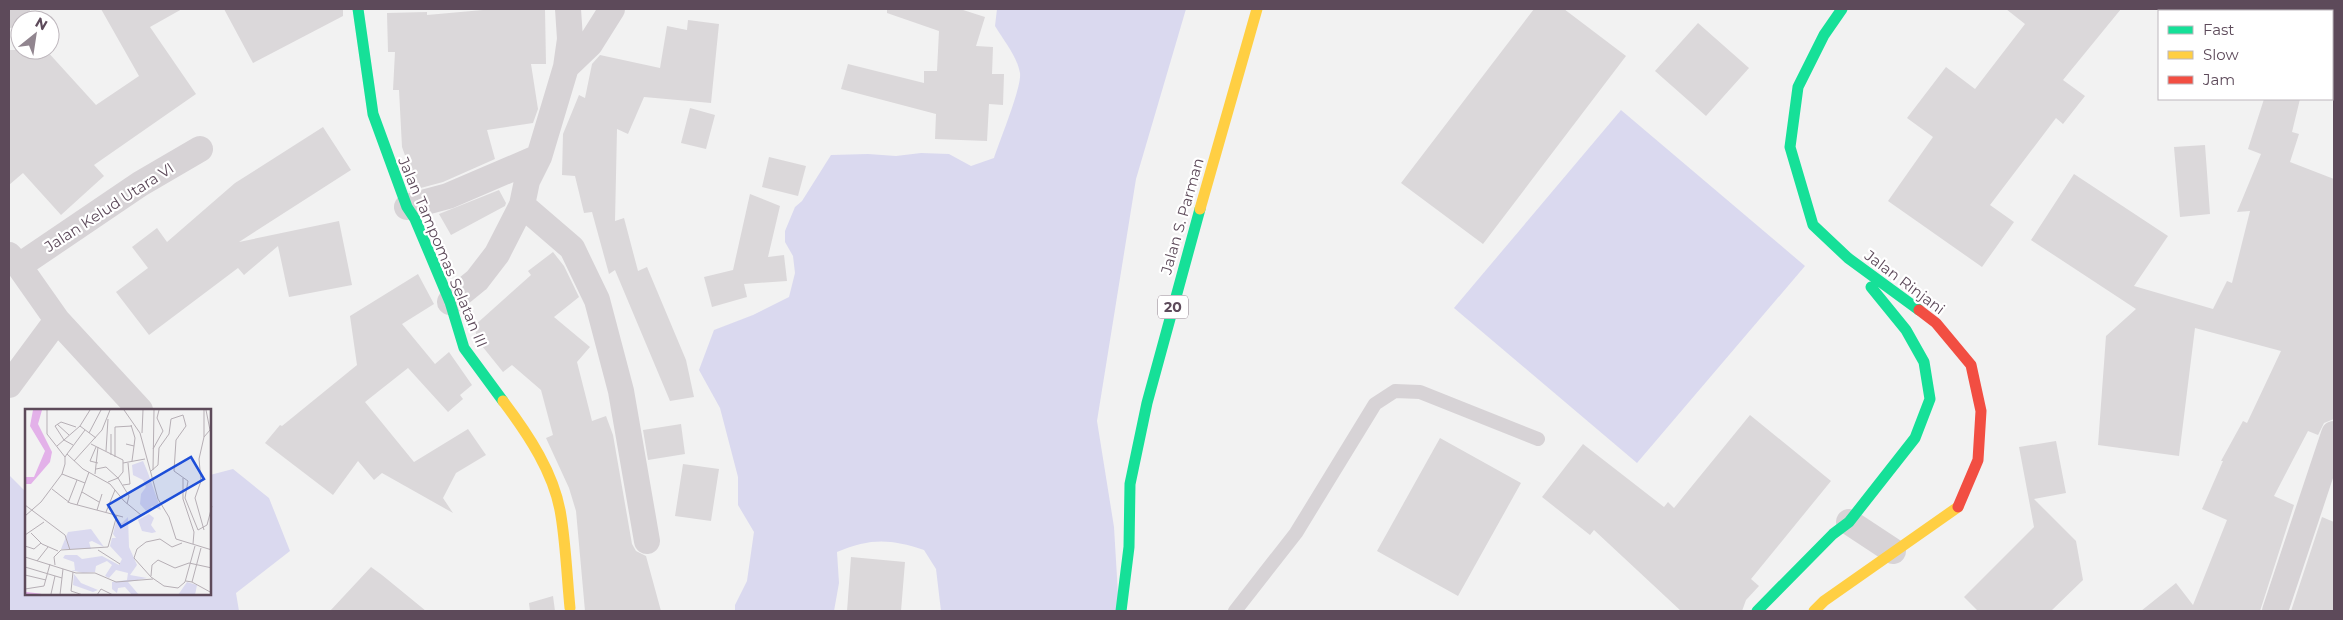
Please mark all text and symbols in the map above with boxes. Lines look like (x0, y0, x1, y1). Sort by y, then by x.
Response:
north arrow (10, 10, 60, 60)
legend (2158, 10, 2333, 100)
text: N (32, 13, 51, 34)
text: Fast (2203, 20, 2234, 39)
text: Slow (2203, 45, 2239, 64)
text: Jam (2202, 70, 2235, 89)
street label: Jalan Tampomas Selatan III (394, 153, 492, 350)
street label: Jalan S. Parman (1156, 156, 1208, 277)
street label: Jalan Kelud Utara VI (40, 158, 177, 256)
street label: Jalan Rinjani (1860, 245, 1949, 318)
road number: 20 (1158, 296, 1188, 318)
inset map (25, 409, 211, 595)

